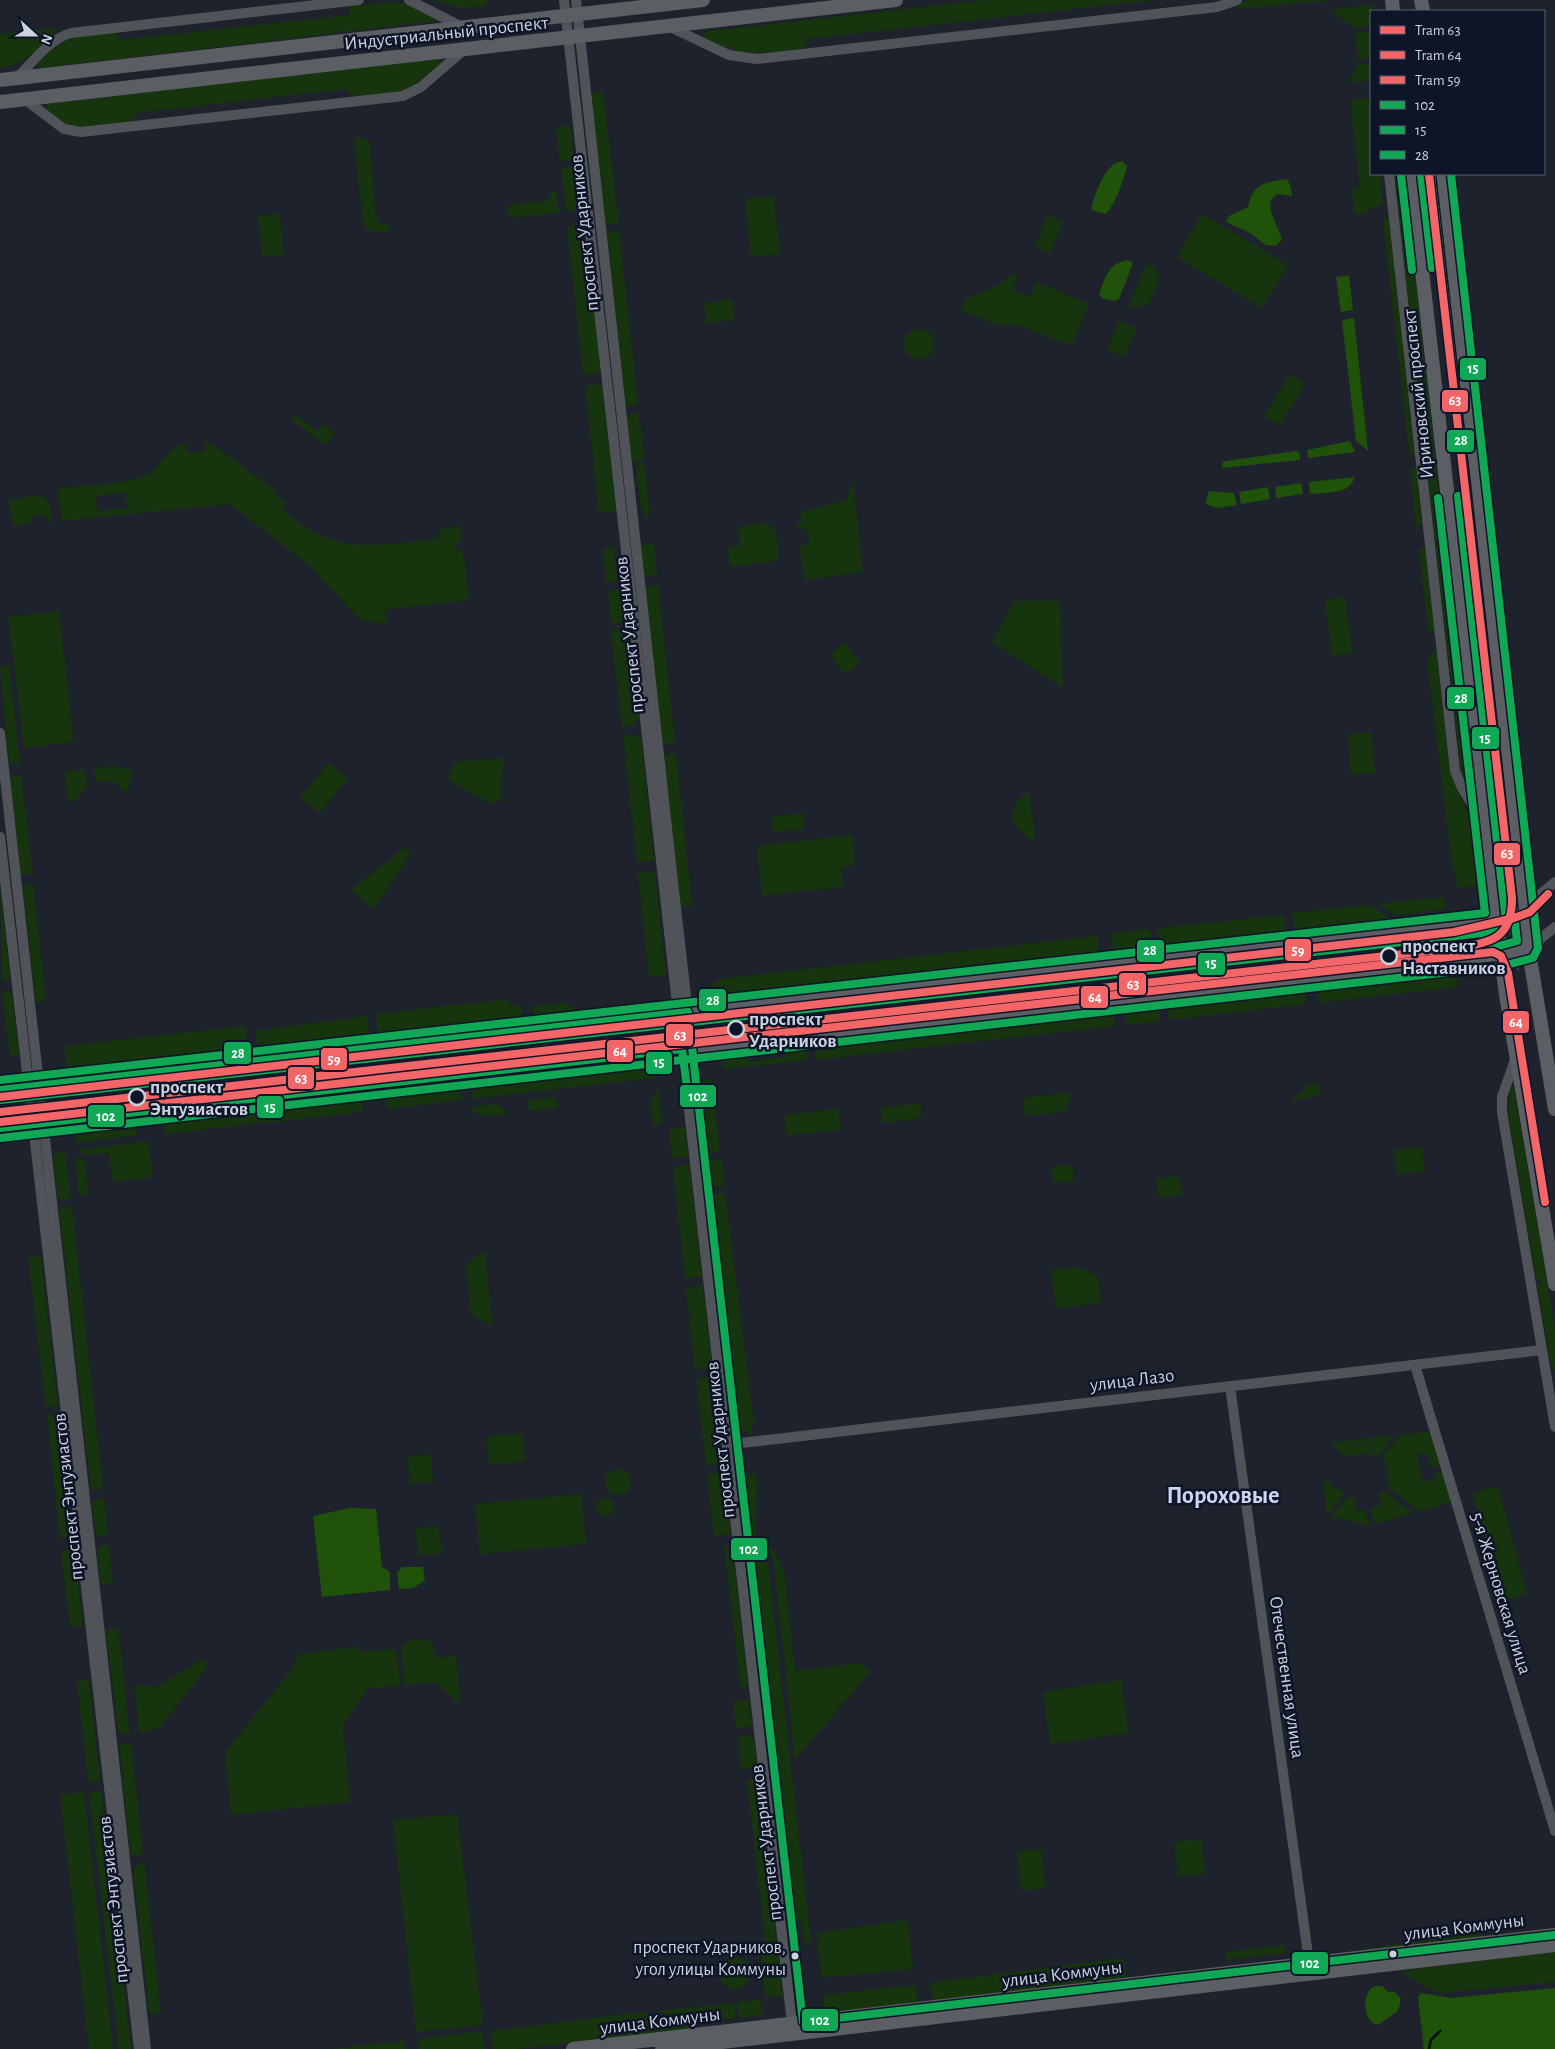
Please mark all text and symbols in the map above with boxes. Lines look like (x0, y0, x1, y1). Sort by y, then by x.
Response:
north arrow (10, 10, 60, 60)
legend (1370, 10, 1545, 175)
street label: Индустриальный проспект (343, 13, 549, 54)
text: Tram 63 (1415, 23, 1461, 38)
text: N (38, 32, 54, 46)
text: Tram 64 (1415, 48, 1462, 63)
text: Tram 59 (1415, 73, 1461, 88)
text: 102 (1415, 98, 1435, 113)
text: 15 (1415, 123, 1426, 138)
text: 28 (1415, 148, 1429, 163)
street label: проспект Ударников (567, 154, 602, 312)
street label: Ириновский проспект (1400, 308, 1437, 480)
line badge: 15 (1459, 357, 1487, 381)
text: 15 (1467, 362, 1479, 376)
line badge: 63 (1441, 389, 1469, 413)
text: 63 (1449, 394, 1461, 408)
line badge: 28 (1446, 429, 1475, 453)
text: 28 (1454, 434, 1468, 448)
street label: проспект Ударников (612, 556, 647, 714)
line badge: 28 (1446, 686, 1475, 710)
text: 28 (1454, 692, 1468, 706)
line badge: 15 (1471, 726, 1500, 750)
text: 15 (1479, 732, 1491, 746)
line badge: 63 (1493, 842, 1521, 866)
text: 63 (1501, 847, 1513, 861)
place label: проспект Наставников (1402, 937, 1506, 978)
line badge: 59 (1284, 938, 1312, 962)
line badge: 28 (1136, 939, 1165, 963)
text: 28 (1143, 944, 1157, 958)
text: 59 (1292, 944, 1305, 958)
marker: проспект Наставников (1380, 947, 1398, 965)
line badge: 15 (1197, 952, 1226, 976)
text: 15 (1205, 957, 1217, 971)
line badge: 63 (1118, 972, 1147, 996)
text: 63 (1127, 978, 1139, 992)
line badge: 64 (1080, 985, 1109, 1009)
line badge: 28 (698, 988, 727, 1012)
text: 64 (1088, 991, 1102, 1005)
text: 28 (706, 994, 720, 1008)
place label: проспект Ударников (749, 1010, 836, 1051)
line badge: 64 (1502, 1010, 1530, 1034)
text: 64 (1509, 1016, 1523, 1030)
marker: проспект Ударников (727, 1020, 745, 1038)
line badge: 63 (665, 1023, 694, 1047)
text: 63 (674, 1029, 686, 1043)
line badge: 64 (606, 1039, 634, 1063)
line badge: 28 (223, 1041, 252, 1065)
text: 64 (613, 1045, 627, 1059)
text: 28 (231, 1047, 245, 1061)
line badge: 59 (320, 1047, 348, 1071)
line badge: 15 (645, 1051, 673, 1075)
text: 59 (328, 1053, 341, 1067)
text: 15 (653, 1056, 665, 1070)
line badge: 63 (287, 1066, 315, 1090)
text: 63 (295, 1072, 307, 1086)
place label: проспект Энтузиастов (150, 1078, 248, 1119)
line badge: 102 (679, 1084, 717, 1108)
marker: проспект Энтузиастов (128, 1088, 146, 1106)
text: 102 (689, 1090, 708, 1104)
line badge: 15 (256, 1095, 284, 1119)
text: 15 (264, 1101, 276, 1115)
line badge: 102 (87, 1104, 125, 1128)
text: 102 (97, 1110, 116, 1124)
street label: проспект Ударников (703, 1361, 738, 1519)
street label: улица Лазо (1088, 1366, 1175, 1395)
street label: проспект Энтузиастов (50, 1412, 87, 1581)
district label: Пороховые (1166, 1484, 1280, 1508)
street label: 5-я Жерновская улица (1467, 1510, 1534, 1677)
line badge: 102 (730, 1537, 768, 1561)
text: 102 (740, 1543, 759, 1557)
street label: Отечественная улица (1266, 1595, 1307, 1760)
street label: проспект Ударников (747, 1764, 785, 1922)
street label: проспект Энтузиастов (95, 1815, 132, 1984)
street label: улица Коммуны (1402, 1911, 1525, 1944)
place label: проспект Ударников, угол улицы Коммуны (633, 1939, 786, 1979)
unlabelled marker (1388, 1949, 1398, 1959)
marker: проспект Ударников, угол улицы Коммуны (790, 1951, 800, 1961)
line badge: 102 (1291, 1951, 1329, 1975)
text: 102 (1301, 1957, 1320, 1971)
street label: улица Коммуны (1000, 1958, 1123, 1991)
street label: улица Коммуны (598, 2005, 721, 2038)
line badge: 102 (801, 2008, 839, 2032)
text: 102 (811, 2014, 830, 2028)

